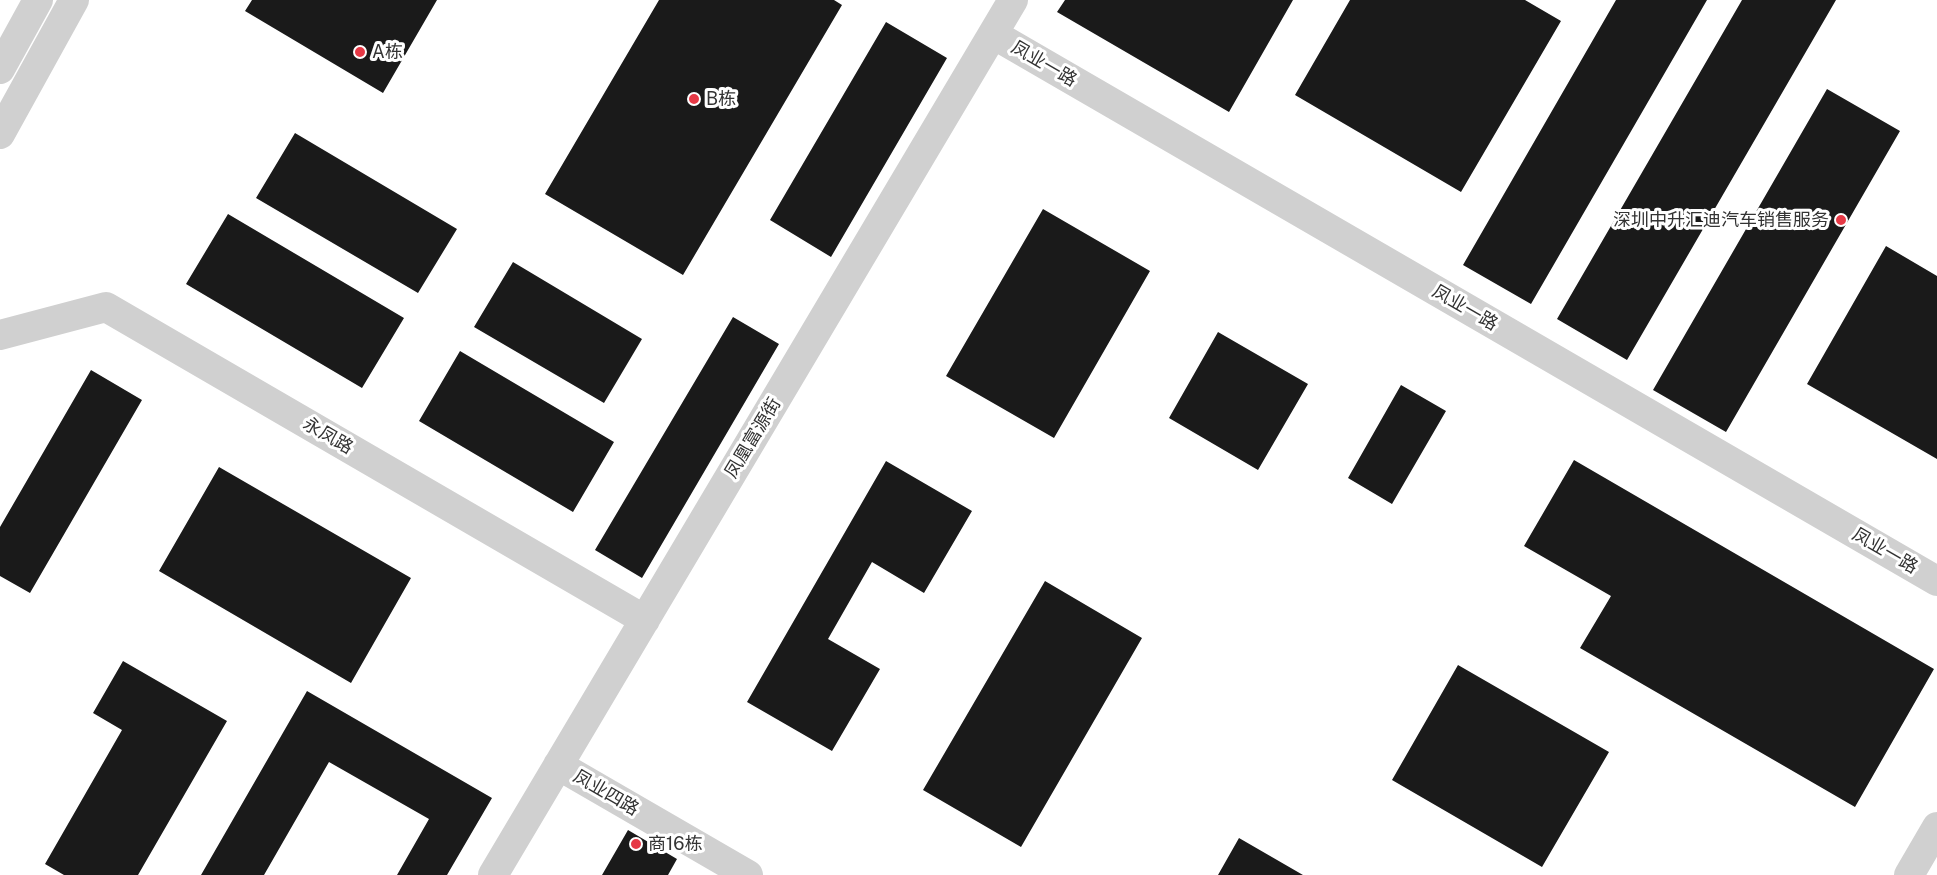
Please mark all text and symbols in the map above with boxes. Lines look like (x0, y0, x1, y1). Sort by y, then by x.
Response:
street label: 凤业一路 (1007, 37, 1081, 91)
place label: A栋 (372, 41, 403, 63)
marker: A栋 (353, 45, 367, 59)
place label: B栋 (706, 88, 736, 110)
marker: B栋 (687, 92, 701, 106)
place label: 深圳中升汇迪汽车销售服务 (1613, 209, 1829, 231)
marker: 深圳中升汇迪汽车销售服务 (1834, 213, 1848, 227)
street label: 凤业一路 (1428, 281, 1502, 335)
street label: 凤凰富源街 (721, 394, 785, 482)
street label: 永凤路 (299, 413, 357, 459)
street label: 凤业一路 (1848, 524, 1922, 578)
street label: 凤业四路 (569, 766, 643, 820)
place label: 商16栋 (648, 833, 703, 855)
marker: 商16栋 (629, 837, 643, 851)

